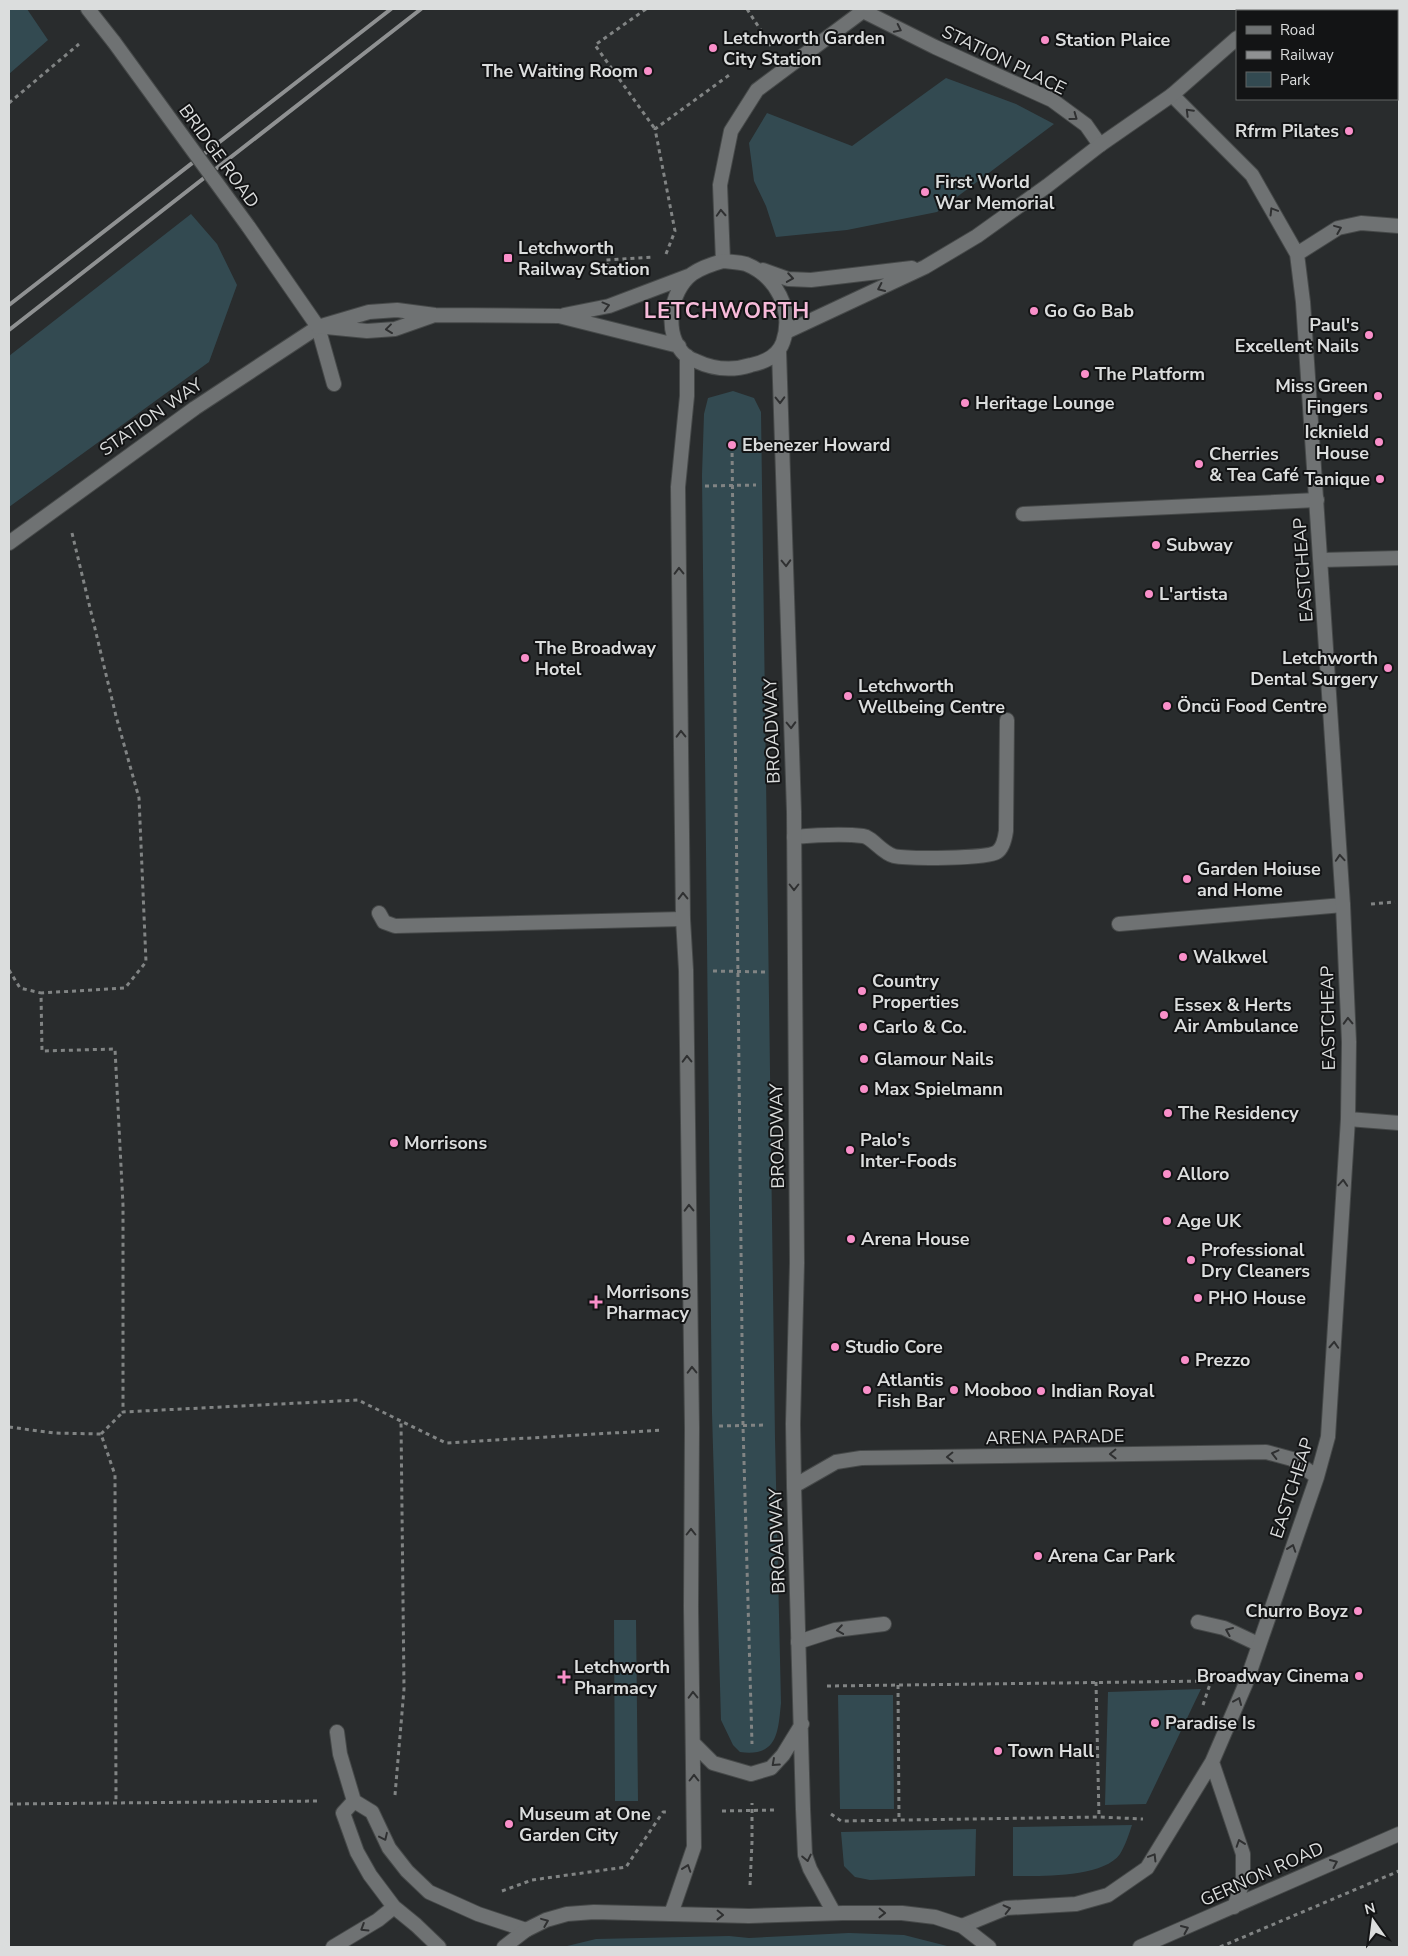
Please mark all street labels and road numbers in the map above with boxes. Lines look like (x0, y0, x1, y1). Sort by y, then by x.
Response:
street label: STATION PLACE (938, 20, 1070, 100)
street label: BRIDGE ROAD (173, 99, 265, 213)
street label: STATION WAY (95, 372, 208, 461)
street label: EASTCHEAP (1287, 517, 1319, 623)
street label: BROADWAY (758, 678, 786, 784)
street label: EASTCHEAP (1315, 965, 1341, 1071)
street label: BROADWAY (764, 1083, 790, 1189)
street label: ARENA PARADE (985, 1424, 1125, 1450)
street label: EASTCHEAP (1264, 1435, 1320, 1541)
street label: BROADWAY (763, 1488, 791, 1594)
street label: GERNON ROAD (1197, 1836, 1327, 1912)

